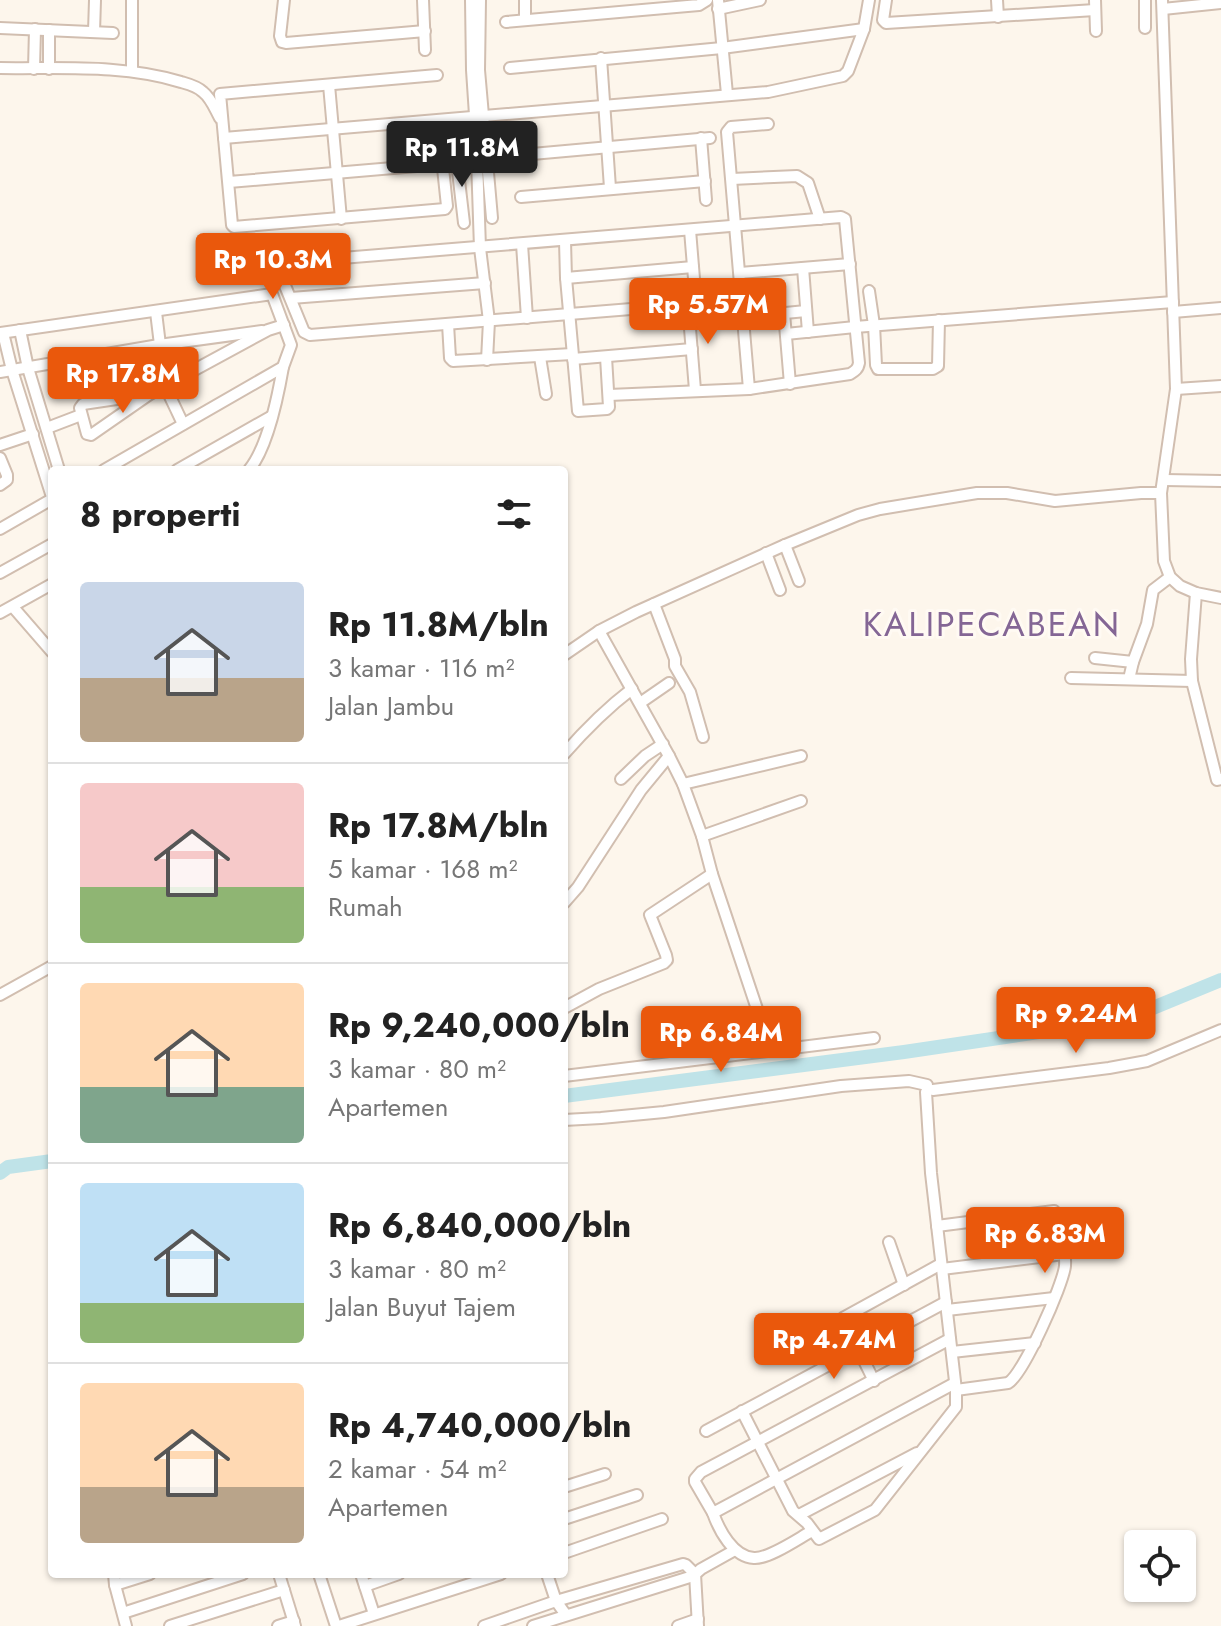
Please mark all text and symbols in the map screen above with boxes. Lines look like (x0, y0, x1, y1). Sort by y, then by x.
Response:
pin: Rp 11.8M (379, 121, 545, 189)
text: Rp 11.8M (405, 128, 519, 166)
pin: Rp 10.3M (190, 233, 356, 301)
text: Rp 10.3M (214, 240, 332, 278)
pin: Rp 5.57M (625, 278, 791, 346)
text: Rp 5.57M (647, 285, 769, 323)
pin: Rp 17.8M (40, 347, 206, 415)
text: Rp 17.8M (66, 354, 180, 392)
text: 8 properti (80, 490, 241, 539)
icon: filters (492, 492, 536, 536)
text: Rp 11.8M/bln (328, 600, 549, 649)
district label: KALIPECABEAN (863, 600, 1121, 649)
icon: home (144, 614, 240, 710)
text: 3 kamar · 116 m² (328, 649, 515, 687)
text: Jalan Jambu (328, 687, 454, 725)
text: Rp 17.8M/bln (328, 801, 549, 850)
icon: home (144, 815, 240, 911)
text: 5 kamar · 168 m² (328, 850, 517, 888)
text: Rumah (328, 888, 403, 926)
pin: Rp 9.24M (993, 987, 1159, 1055)
text: Rp 9.24M (1015, 994, 1137, 1032)
text: Rp 9,240,000/bln (328, 1001, 630, 1050)
pin: Rp 6.84M (638, 1006, 804, 1074)
text: Rp 6.84M (659, 1013, 783, 1051)
icon: home (144, 1015, 240, 1111)
text: 3 kamar · 80 m² (328, 1050, 506, 1088)
text: Apartemen (328, 1088, 448, 1126)
text: Rp 6,840,000/bln (328, 1201, 631, 1250)
pin: Rp 6.83M (962, 1207, 1128, 1275)
text: Rp 6.83M (984, 1214, 1106, 1252)
icon: home (144, 1215, 240, 1311)
text: 3 kamar · 80 m² (328, 1250, 506, 1288)
text: Jalan Buyut Tajem (328, 1288, 516, 1326)
pin: Rp 4.74M (751, 1313, 917, 1381)
text: Rp 4.74M (772, 1320, 896, 1358)
text: Rp 4,740,000/bln (328, 1401, 632, 1450)
icon: home (144, 1415, 240, 1511)
text: 2 kamar · 54 m² (328, 1450, 507, 1488)
text: Apartemen (328, 1488, 448, 1526)
map controls (1124, 1530, 1196, 1602)
button: locate (1124, 1530, 1196, 1602)

